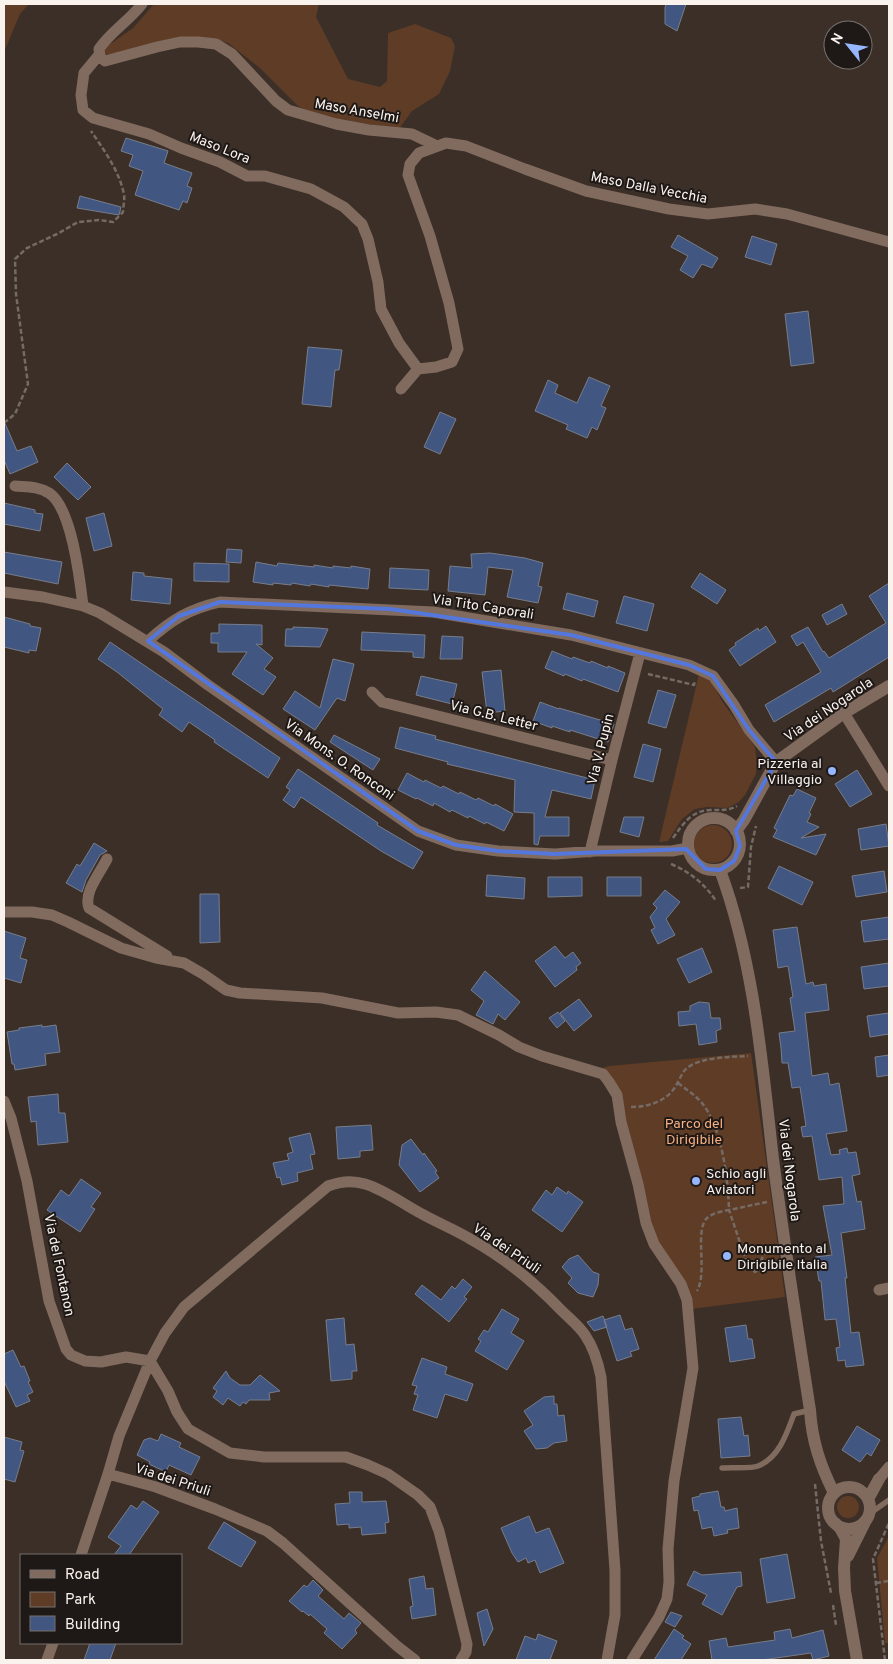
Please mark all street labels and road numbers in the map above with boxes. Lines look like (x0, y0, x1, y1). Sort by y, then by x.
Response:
street label: Maso Anselmi (313, 96, 400, 127)
street label: Maso Lora (187, 129, 252, 168)
street label: Maso Dalla Vecchia (589, 169, 708, 208)
street label: Via Tito Caporali (431, 591, 535, 624)
street label: Via dei Nogarola (781, 674, 876, 746)
street label: Via G.B. Letter (448, 697, 540, 736)
street label: Via V. Pupin (584, 712, 619, 787)
street label: Via Mons. O. Ronconi (281, 716, 397, 805)
street label: Via dei Nogarola (774, 1118, 803, 1222)
street label: Via del Fontanon (39, 1213, 78, 1318)
street label: Via dei Priuli (469, 1220, 543, 1278)
street label: Via dei Priuli (133, 1460, 212, 1501)

